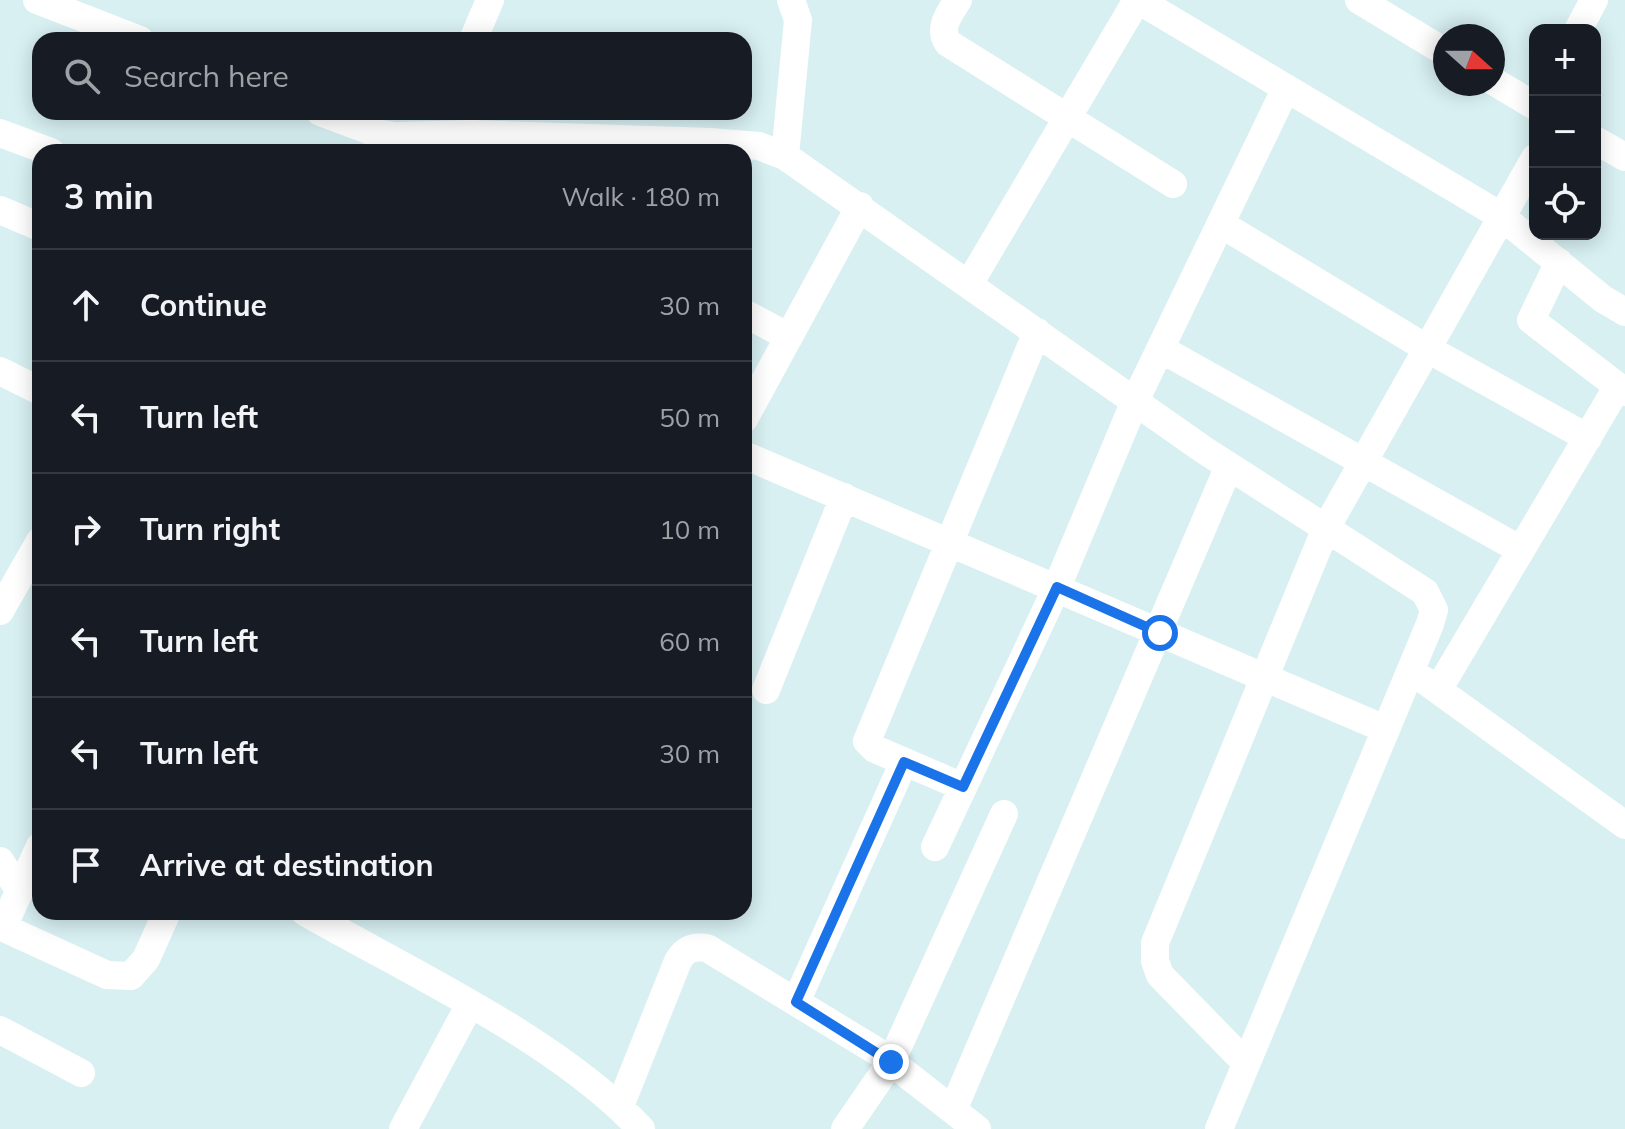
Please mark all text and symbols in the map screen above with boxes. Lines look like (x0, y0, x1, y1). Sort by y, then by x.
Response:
north arrow (1433, 24, 1505, 96)
map controls (1529, 24, 1601, 240)
button: + (1529, 24, 1601, 96)
search box (32, 32, 752, 120)
icon: search (60, 54, 104, 98)
text: Search here (124, 57, 289, 95)
button: − (1529, 96, 1601, 168)
button: locate (1529, 168, 1601, 240)
text: 3 min (64, 175, 154, 218)
text: Walk · 180 m (561, 180, 720, 213)
icon: ahead (64, 283, 108, 327)
text: Continue (140, 286, 267, 324)
text: 30 m (659, 289, 720, 322)
icon: left (64, 395, 108, 439)
text: Turn left (140, 398, 258, 436)
text: 50 m (659, 401, 720, 434)
icon: right (64, 507, 108, 551)
text: Turn right (140, 510, 280, 548)
text: 10 m (659, 513, 720, 546)
route start (1142, 615, 1178, 651)
icon: left (64, 619, 108, 663)
text: Turn left (140, 622, 258, 660)
text: 60 m (659, 625, 720, 658)
icon: left (64, 731, 108, 775)
text: Turn left (140, 734, 258, 772)
text: 30 m (659, 737, 720, 770)
icon: arrive (64, 843, 108, 887)
text: Arrive at destination (140, 846, 434, 884)
route end (873, 1044, 909, 1080)

